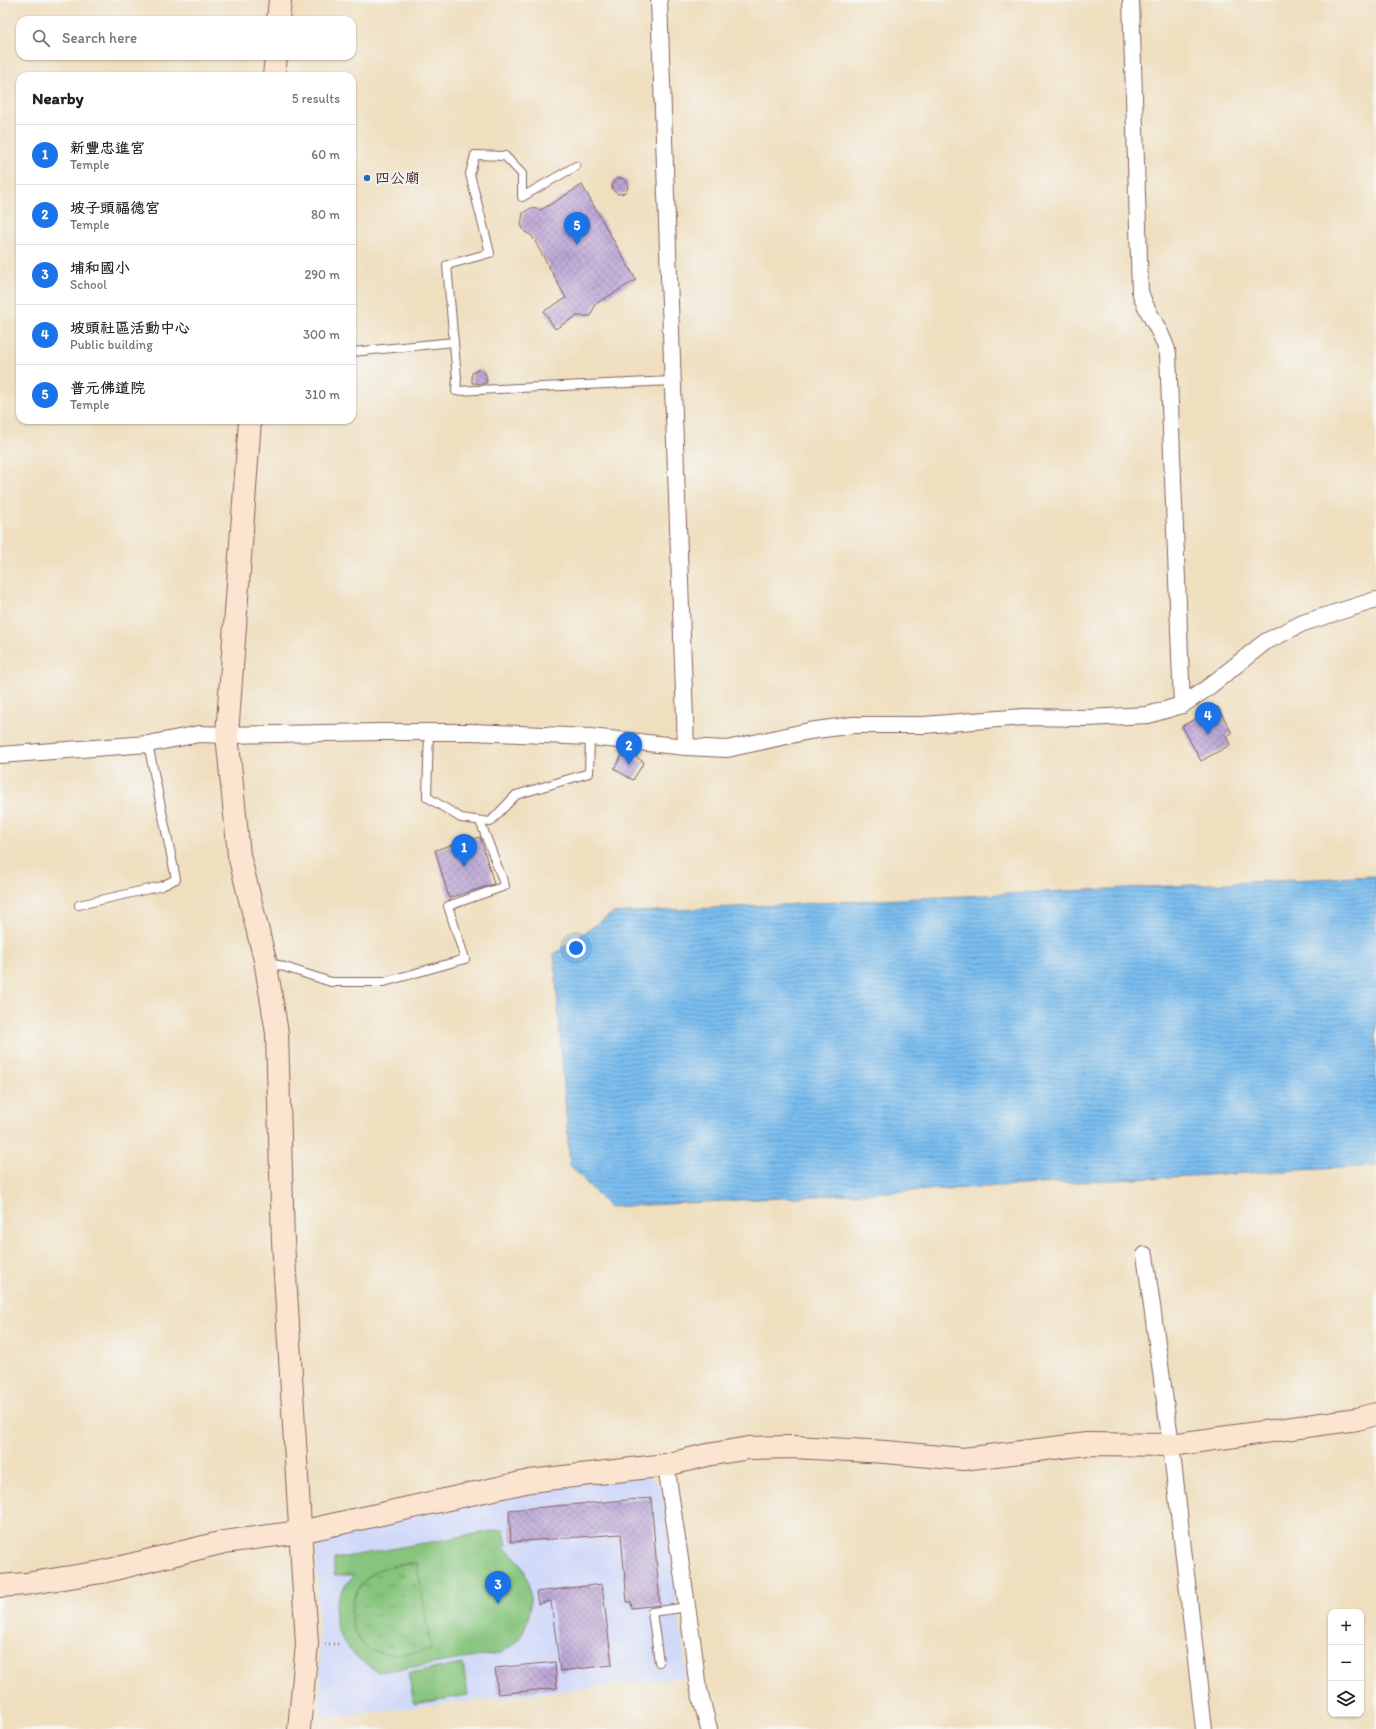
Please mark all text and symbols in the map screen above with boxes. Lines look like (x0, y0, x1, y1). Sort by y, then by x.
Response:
search box (16, 16, 356, 60)
icon: search (30, 27, 52, 49)
text: Search here (62, 29, 137, 47)
text: Nearby (32, 88, 84, 108)
text: 5 results (292, 91, 340, 106)
text: 新豐忠進宮 (70, 139, 145, 157)
text: 1 (42, 147, 48, 162)
text: 60 m (311, 147, 340, 162)
text: Temple (70, 157, 109, 172)
place label: 四公廟 (375, 169, 420, 187)
marker: 四公廟 (362, 173, 372, 183)
text: 坡子頭福德宫 (70, 199, 160, 217)
text: 2 (42, 207, 48, 222)
text: 80 m (311, 207, 340, 222)
pin: 5 (564, 212, 590, 245)
text: Temple (70, 217, 109, 232)
text: 埔和國小 (70, 259, 130, 277)
text: 3 (41, 267, 49, 282)
text: 290 m (304, 267, 340, 282)
text: School (70, 277, 107, 292)
text: 坡頭社區活動中心 (70, 319, 190, 337)
text: 4 (41, 327, 49, 342)
text: 300 m (303, 327, 340, 342)
text: Public building (70, 337, 153, 352)
text: 普元佛道院 (70, 379, 145, 397)
text: 5 (42, 387, 48, 402)
text: 310 m (305, 387, 340, 402)
text: Temple (70, 397, 109, 412)
pin: 4 (1195, 702, 1221, 735)
pin: 2 (616, 732, 642, 765)
pin: 1 (451, 834, 477, 867)
your location (566, 938, 586, 958)
pin: 3 (485, 1571, 511, 1604)
map controls (1328, 1609, 1364, 1717)
button: + (1328, 1609, 1364, 1645)
button: − (1328, 1645, 1364, 1681)
button: layers (1328, 1681, 1364, 1717)

